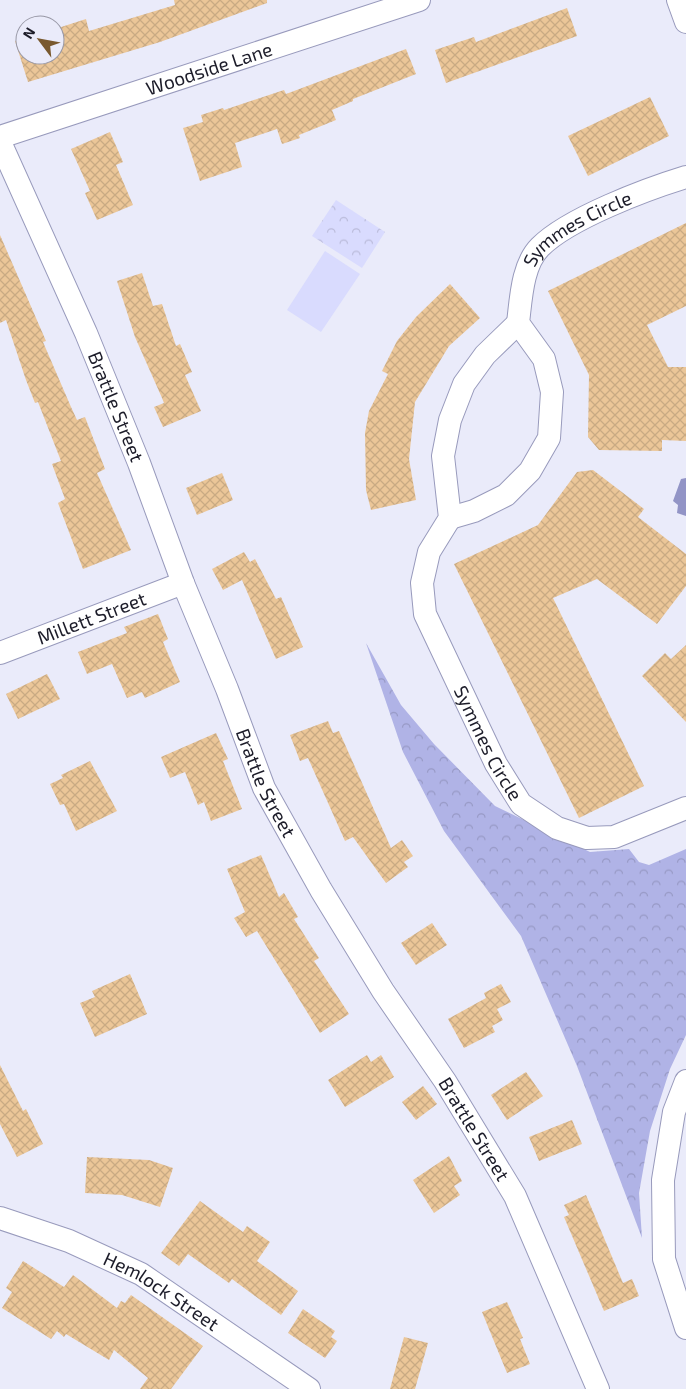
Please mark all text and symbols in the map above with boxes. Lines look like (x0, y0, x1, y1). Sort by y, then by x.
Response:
north arrow (15, 15, 65, 65)
text: N (19, 24, 38, 42)
street label: Woodside Lane (143, 37, 275, 99)
street label: Symmes Circle (517, 186, 635, 270)
street label: Brattle Street (84, 348, 149, 465)
street label: Millett Street (34, 586, 149, 649)
street label: Symmes Circle (450, 682, 528, 804)
street label: Brattle Street (232, 725, 301, 841)
street label: Brattle Street (434, 1073, 515, 1185)
street label: Hemlock Street (100, 1246, 224, 1335)

